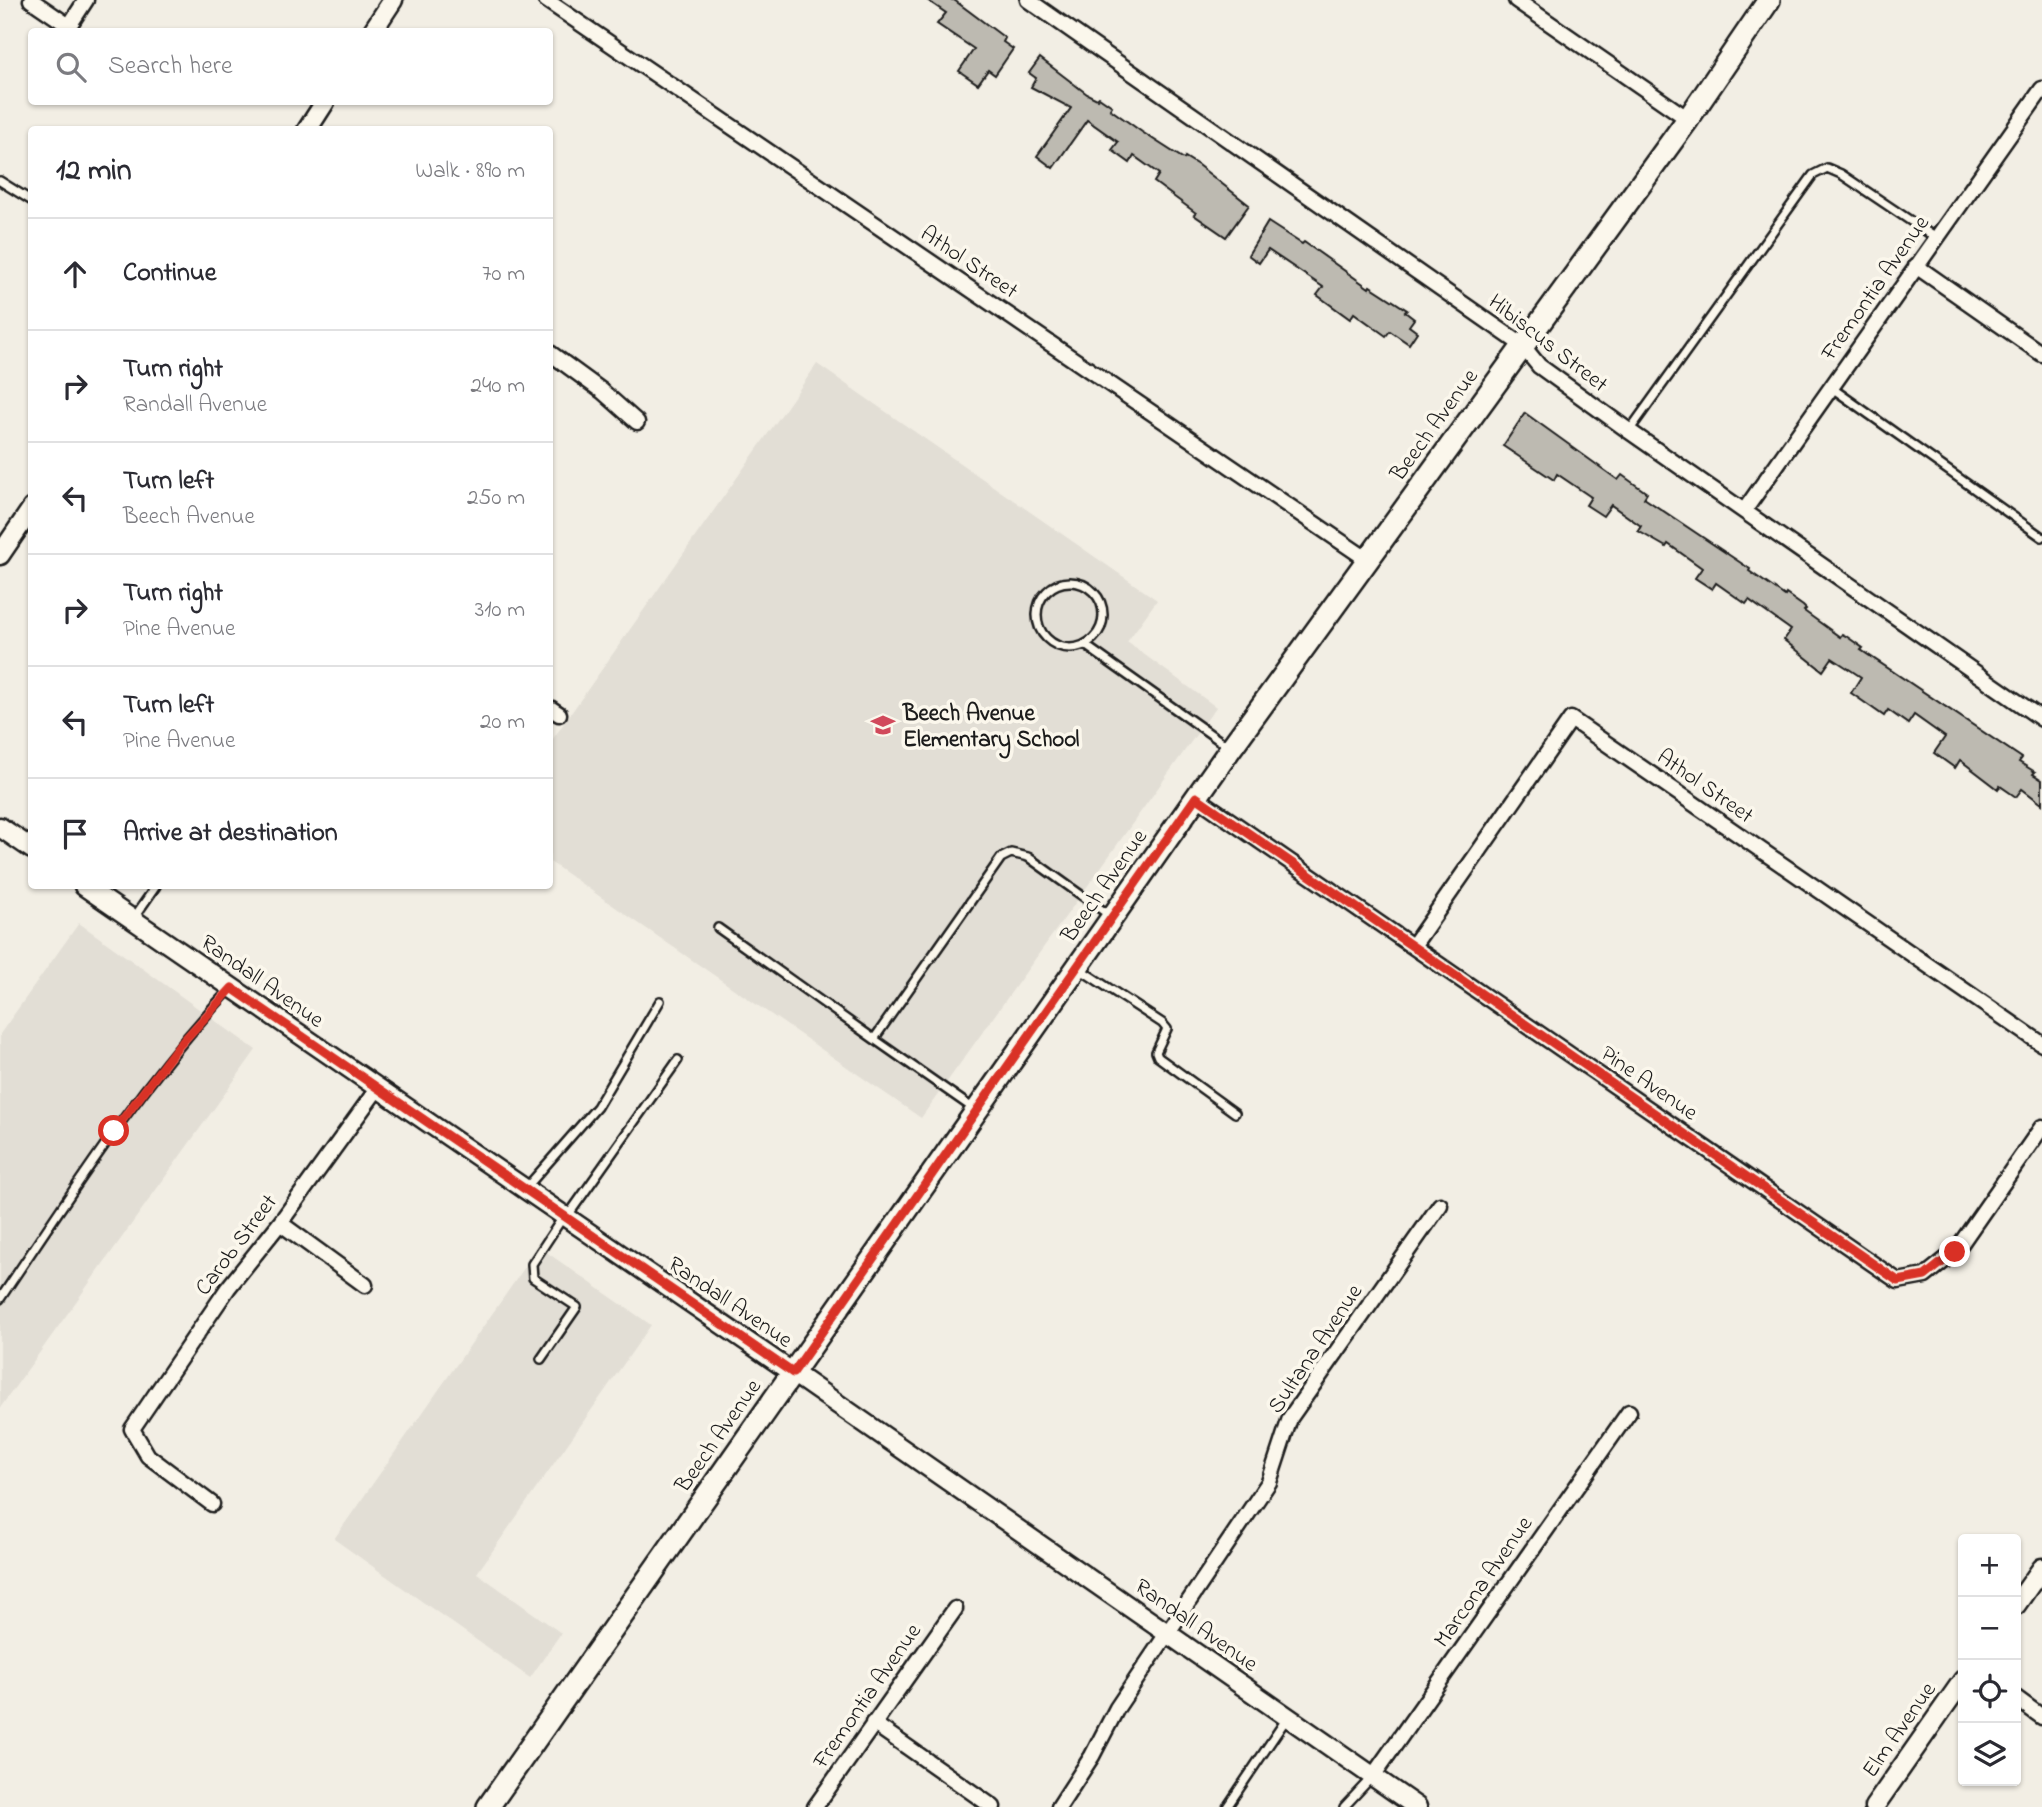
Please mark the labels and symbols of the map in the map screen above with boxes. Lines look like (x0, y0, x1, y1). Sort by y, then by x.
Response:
street label: Fremontia Avenue (1813, 209, 1939, 369)
street label: Athol Street (913, 218, 1024, 308)
street label: Hibiscus Street (1480, 287, 1615, 402)
street label: Beech Avenue (1382, 362, 1487, 489)
place label: Beech Avenue Elementary School (902, 698, 1080, 759)
school or university icon: Beech Avenue Elementary School (869, 711, 897, 739)
street label: Athol Street (1649, 742, 1760, 833)
street label: Beech Avenue (1053, 822, 1157, 951)
street label: Randall Avenue (193, 927, 331, 1037)
street label: Pine Avenue (1593, 1038, 1705, 1130)
route start (98, 1115, 129, 1146)
street label: Carob Street (188, 1188, 286, 1303)
route end (1939, 1236, 1970, 1267)
street label: Randall Avenue (661, 1249, 799, 1357)
street label: Sultana Avenue (1260, 1277, 1372, 1421)
street label: Beech Avenue (667, 1372, 771, 1501)
street label: Marcona Avenue (1426, 1509, 1542, 1655)
street label: Randall Avenue (1127, 1571, 1265, 1681)
street label: Fremontia Avenue (805, 1617, 931, 1777)
street label: Elm Avenue (1855, 1675, 1946, 1785)

